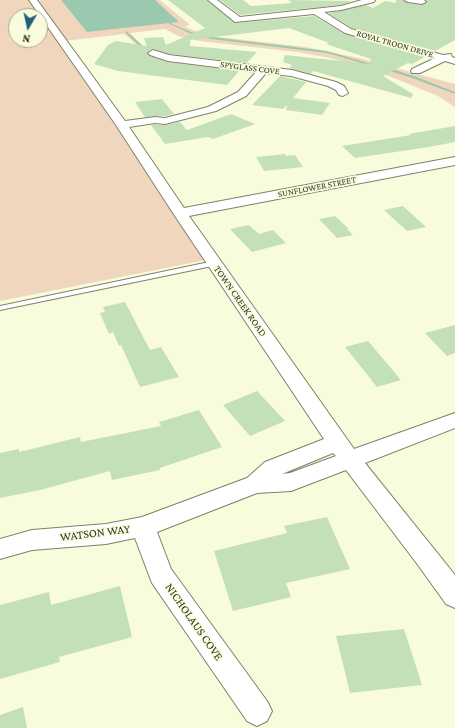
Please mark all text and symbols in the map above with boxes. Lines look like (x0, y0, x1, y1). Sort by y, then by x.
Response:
north arrow (8, 8, 48, 48)
street label: ROYAL TROON DRIVE (355, 28, 435, 60)
text: N (22, 32, 31, 45)
street label: SPYGLASS COVE (220, 59, 280, 77)
street label: SUNFLOWER STREET (277, 174, 357, 200)
street label: TOWN CREEK ROAD (211, 263, 269, 339)
street label: WATSON WAY (59, 522, 131, 544)
street label: NICHOLAUS COVE (162, 581, 226, 663)

